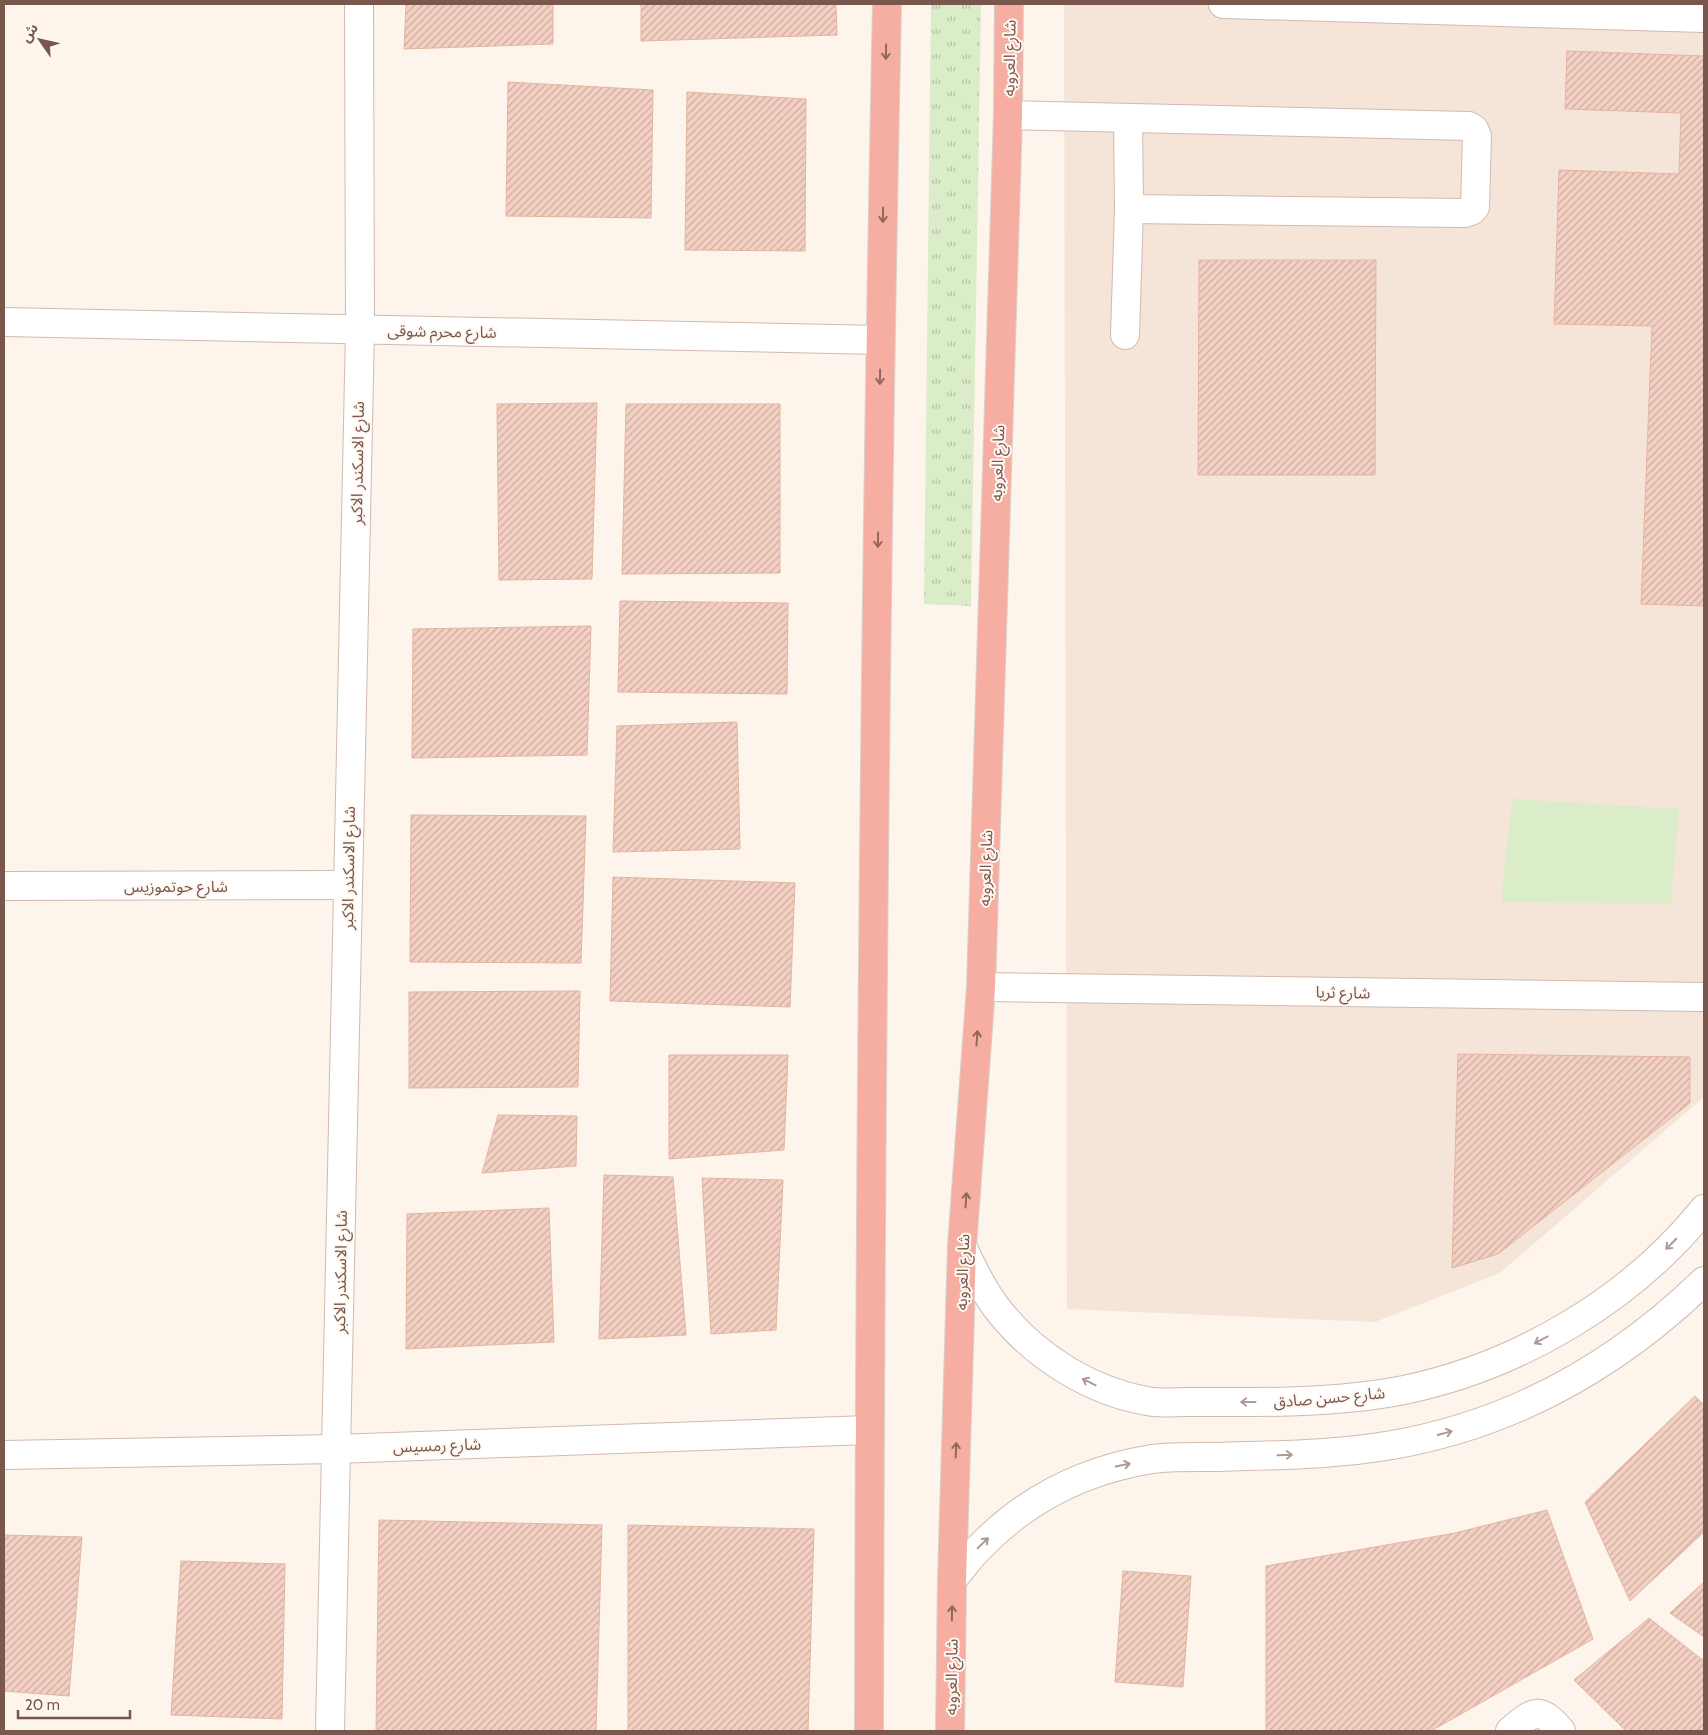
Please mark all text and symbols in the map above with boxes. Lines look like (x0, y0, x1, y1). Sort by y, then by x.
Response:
north arrow (15, 15, 65, 65)
text: ش (16, 20, 42, 46)
street label: شارع العروبه (999, 20, 1023, 97)
one-way arrow (881, 44, 891, 60)
one-way arrow (878, 207, 887, 223)
street label: شارع محرم شوقى (387, 321, 497, 345)
one-way arrow (875, 369, 885, 385)
street label: شارع الاسكندر الاكبر (347, 401, 371, 526)
street label: شارع العروبه (987, 424, 1011, 502)
one-way arrow (873, 532, 883, 548)
street label: شارع الاسكندر الاكبر (338, 806, 362, 931)
street label: شارع العروبه (975, 829, 999, 907)
street label: شارع حوتموزيس (124, 877, 228, 899)
street label: شارع ثريا (1315, 983, 1371, 1005)
one-way arrow (973, 1030, 982, 1046)
one-way arrow (961, 1193, 970, 1209)
street label: شارع الاسكندر الاكبر (330, 1210, 354, 1335)
street label: شارع العروبه (952, 1233, 976, 1311)
one-way arrow (1665, 1238, 1677, 1251)
one-way arrow (1534, 1336, 1549, 1346)
one-way arrow (1082, 1377, 1097, 1386)
street label: شارع حسن صادق (1272, 1383, 1386, 1415)
one-way arrow (1240, 1397, 1256, 1407)
one-way arrow (1437, 1427, 1453, 1437)
street label: شارع رمسيس (393, 1434, 482, 1460)
one-way arrow (951, 1442, 961, 1458)
one-way arrow (1277, 1450, 1293, 1459)
one-way arrow (1115, 1459, 1131, 1469)
one-way arrow (977, 1537, 990, 1549)
one-way arrow (947, 1605, 956, 1621)
street label: شارع العروبه (941, 1639, 965, 1716)
scale bar (18, 1688, 130, 1720)
text: 20 m (25, 1696, 60, 1714)

